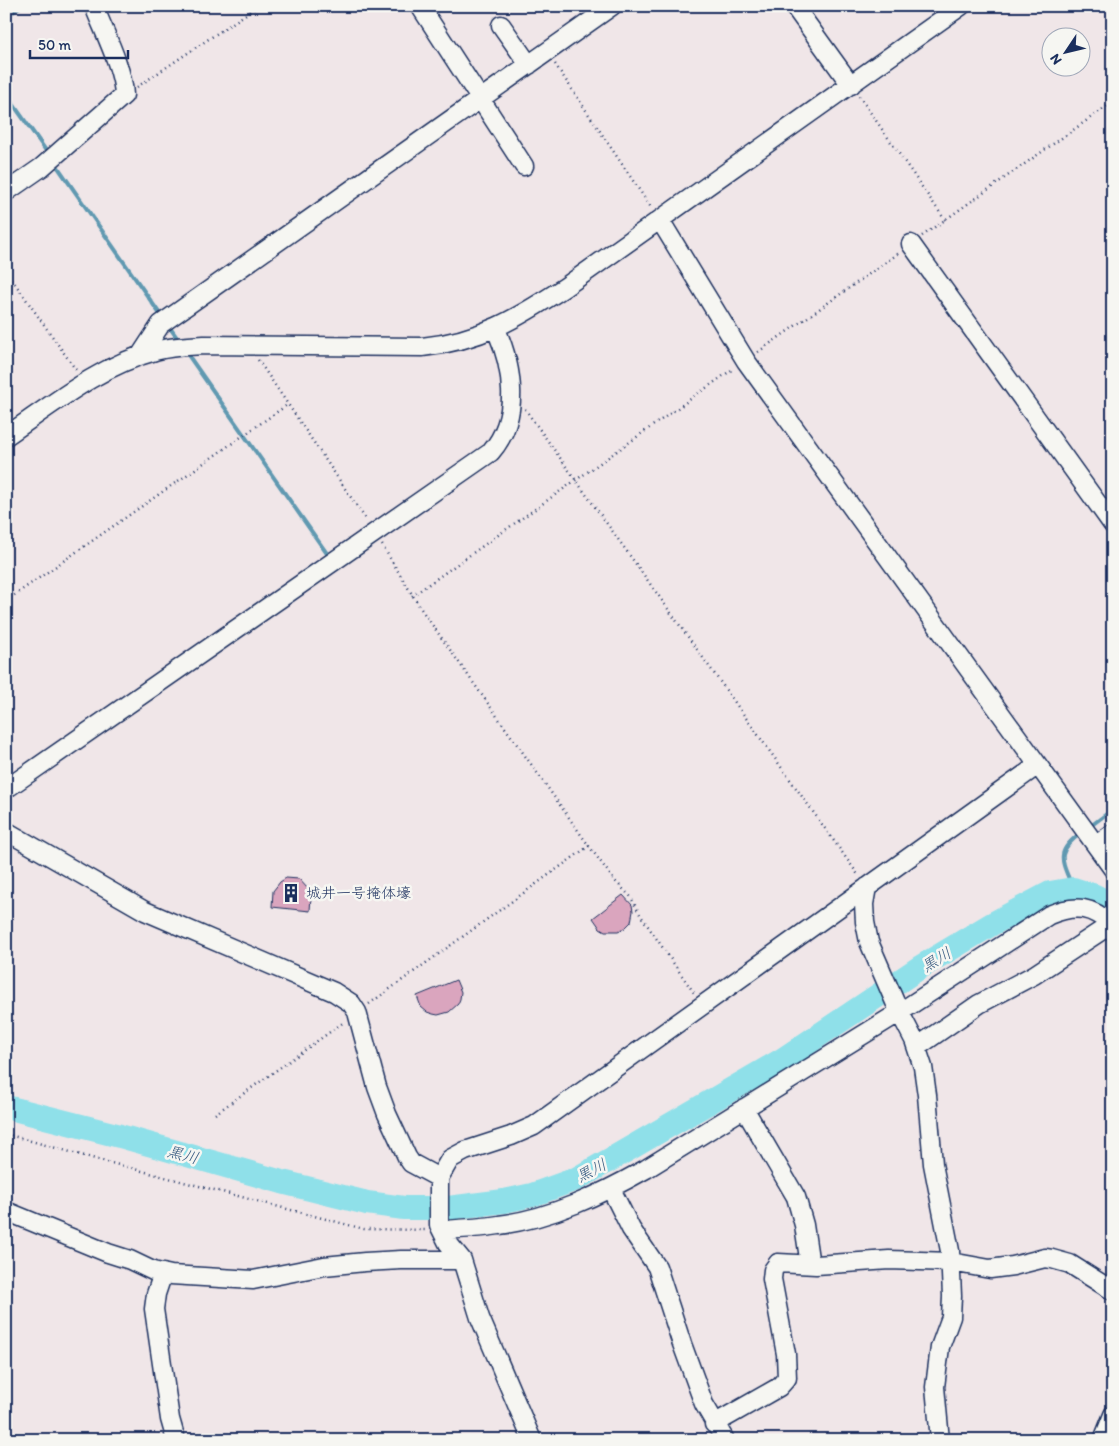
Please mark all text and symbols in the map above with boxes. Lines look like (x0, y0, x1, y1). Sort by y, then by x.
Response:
scale bar (30, 28, 128, 60)
north arrow (1042, 28, 1092, 78)
text: 50 m (38, 36, 71, 54)
text: N (1046, 50, 1065, 68)
building icon: 城井一号掩体壕 (280, 882, 302, 904)
place label: 城井一号掩体壕 (306, 884, 411, 902)
water label: 黒川 (918, 943, 955, 976)
water label: 黒川 (165, 1141, 201, 1168)
water label: 黒川 (573, 1155, 610, 1186)

